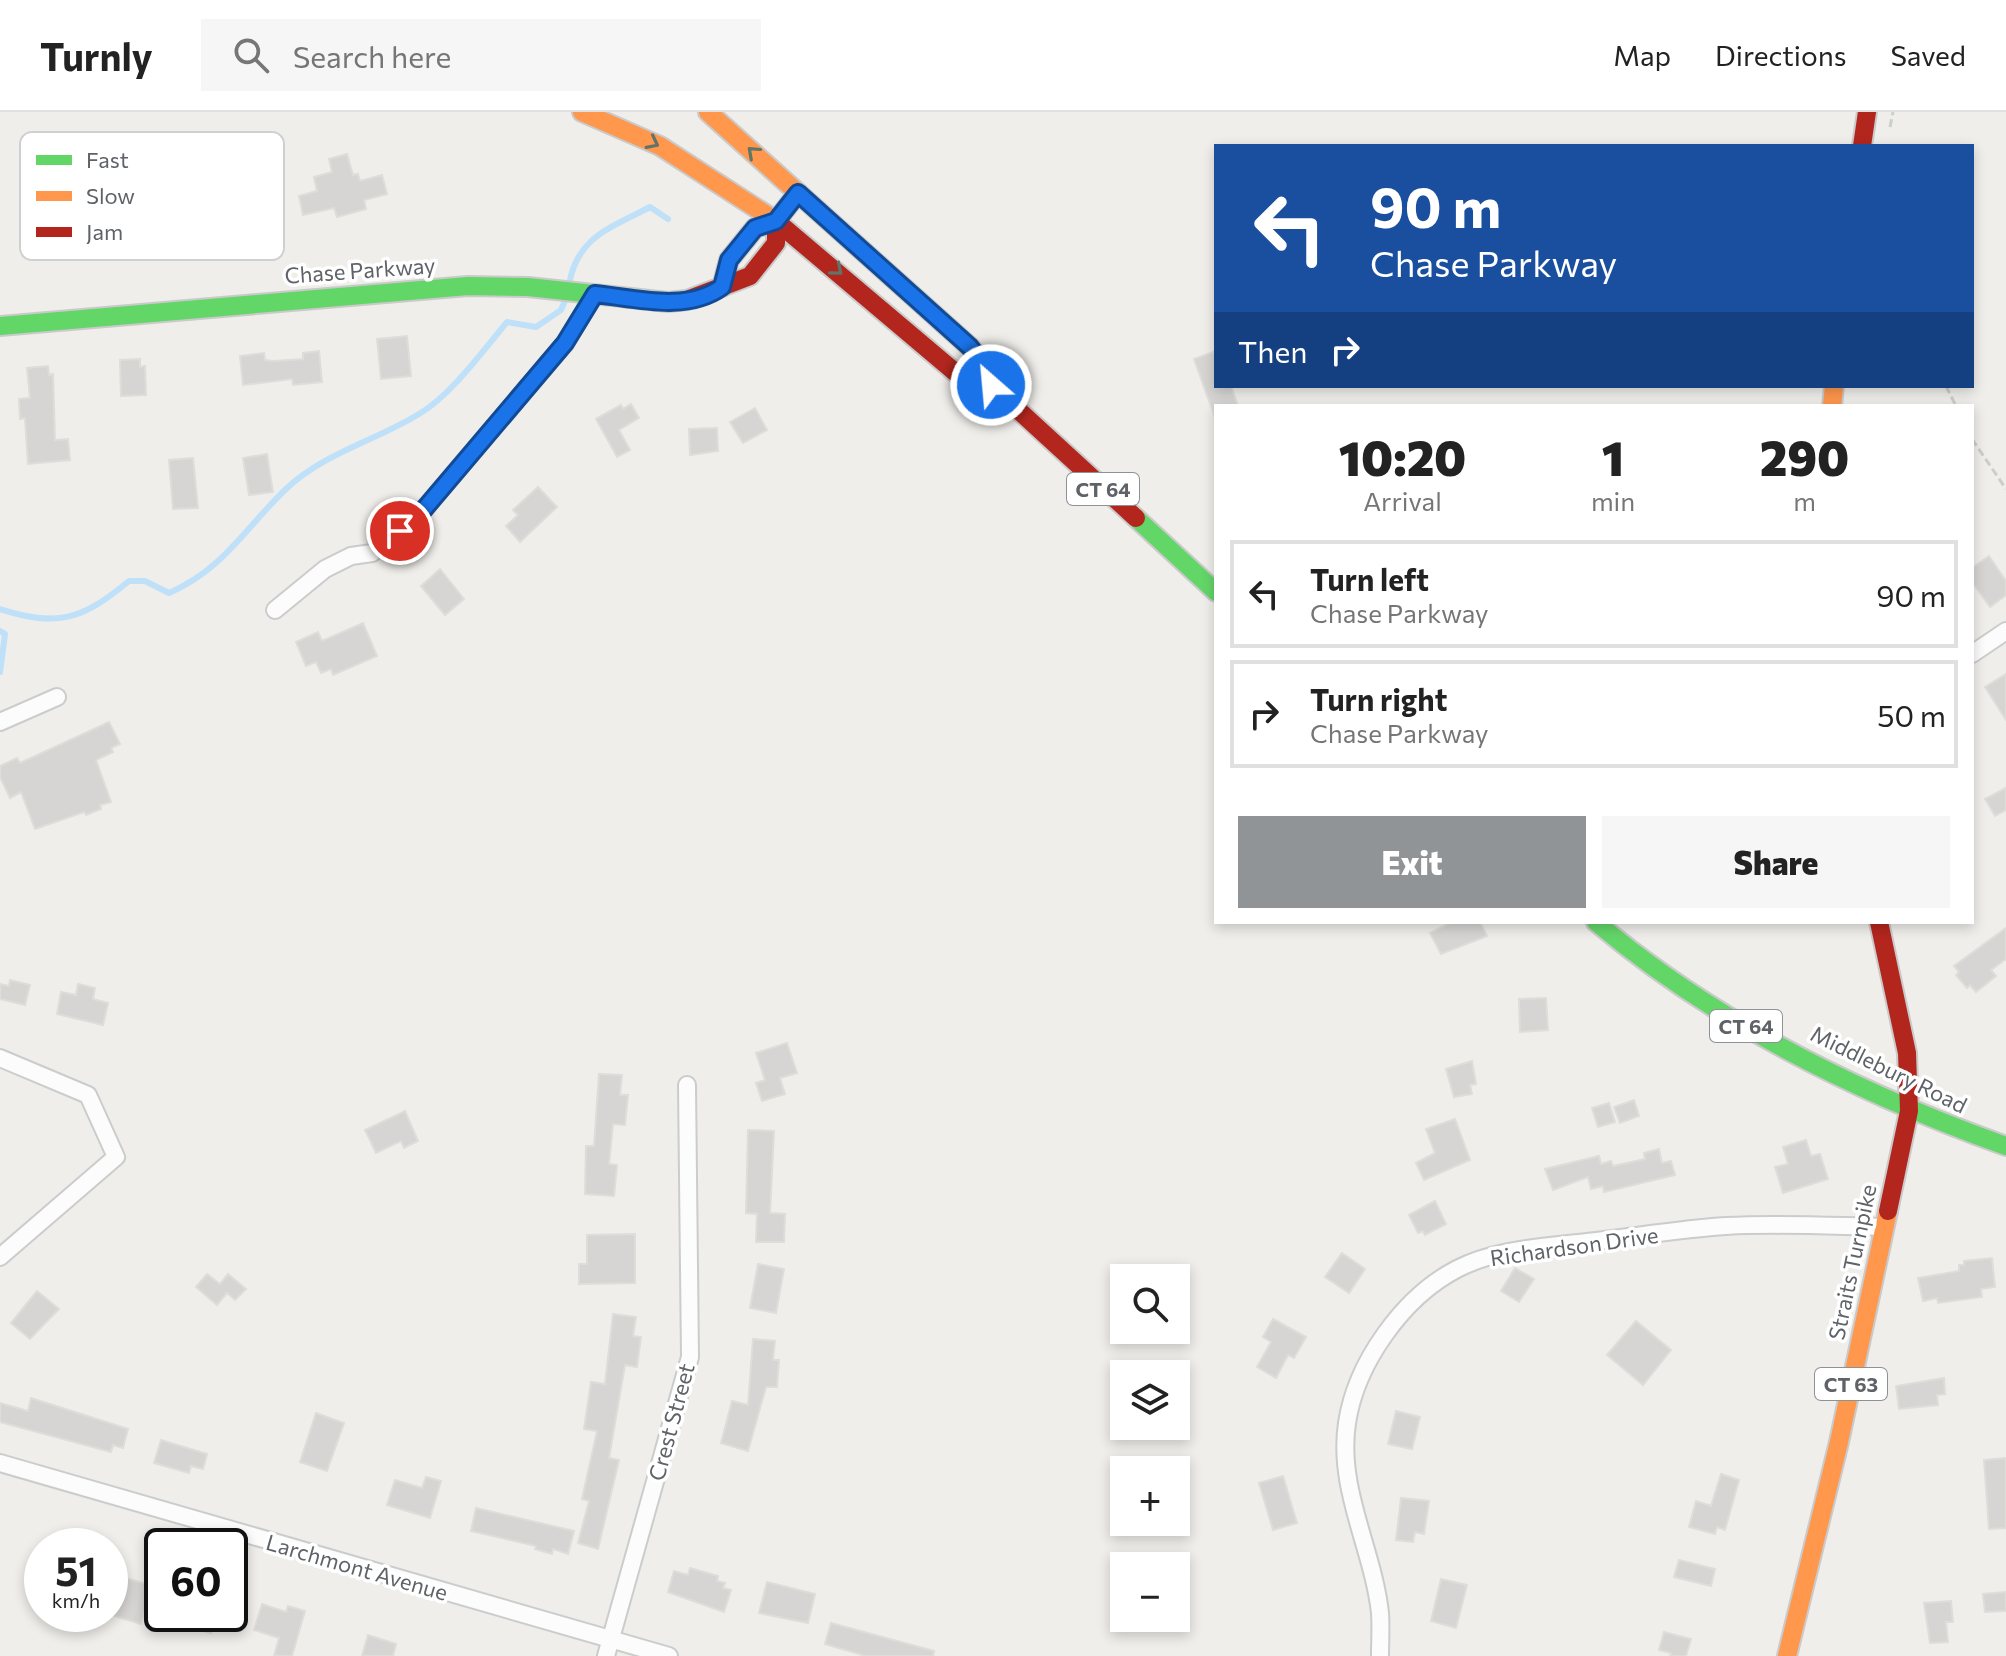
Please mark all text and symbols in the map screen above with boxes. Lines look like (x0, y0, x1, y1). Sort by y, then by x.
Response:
search box (201, 19, 761, 91)
text: Turnly (40, 32, 153, 79)
icon: search (229, 33, 273, 77)
text: Search here (293, 37, 451, 74)
text: Map (1613, 38, 1671, 72)
text: Directions (1715, 38, 1846, 72)
text: Saved (1890, 38, 1966, 72)
legend (20, 132, 284, 260)
one-way arrow (645, 134, 660, 149)
text: Fast (86, 146, 129, 173)
one-way arrow (747, 148, 762, 162)
text: 90 m (1370, 171, 1501, 240)
icon: left (1238, 176, 1342, 280)
text: Slow (86, 182, 135, 209)
text: Jam (86, 218, 123, 245)
text: Chase Parkway (1370, 240, 1617, 284)
street label: Chase Parkway (284, 251, 436, 289)
one-way arrow (828, 260, 842, 275)
icon: right (1323, 328, 1367, 372)
text: Then (1238, 332, 1307, 369)
position arrow (949, 343, 1033, 427)
text: 10:20 (1339, 427, 1466, 486)
text: 1 (1602, 427, 1624, 486)
text: 290 (1760, 427, 1849, 486)
road number: CT 64 (1067, 473, 1139, 505)
text: Arrival (1363, 485, 1442, 516)
text: min (1591, 485, 1635, 516)
text: m (1793, 485, 1816, 516)
pin (366, 497, 434, 565)
icon: arrive (378, 509, 422, 553)
text: Turn left (1310, 560, 1429, 597)
icon: left (1242, 572, 1286, 616)
text: 90 m (1876, 576, 1946, 613)
text: Chase Parkway (1310, 597, 1489, 628)
text: Turn right (1310, 680, 1447, 717)
icon: right (1242, 692, 1286, 736)
text: 50 m (1877, 696, 1946, 733)
text: Chase Parkway (1310, 717, 1489, 748)
button: Exit (1238, 816, 1586, 908)
button: Share (1602, 816, 1950, 908)
road number: CT 64 (1710, 1010, 1782, 1042)
street label: Middlebury Road (1807, 1020, 1971, 1118)
street label: Straits Turnpike (1822, 1182, 1882, 1342)
street label: Richardson Drive (1488, 1221, 1660, 1271)
map controls (1110, 1264, 1190, 1632)
button: search (1110, 1264, 1190, 1344)
street label: Crest Street (642, 1360, 700, 1484)
button: layers (1110, 1360, 1190, 1440)
road number: CT 63 (1815, 1368, 1887, 1400)
button: + (1110, 1456, 1190, 1536)
speed limit sign: 60 (144, 1528, 248, 1632)
street label: Larchmont Avenue (263, 1528, 451, 1606)
text: 51 (55, 1545, 97, 1594)
button: − (1110, 1552, 1190, 1632)
text: km/h (52, 1588, 100, 1612)

